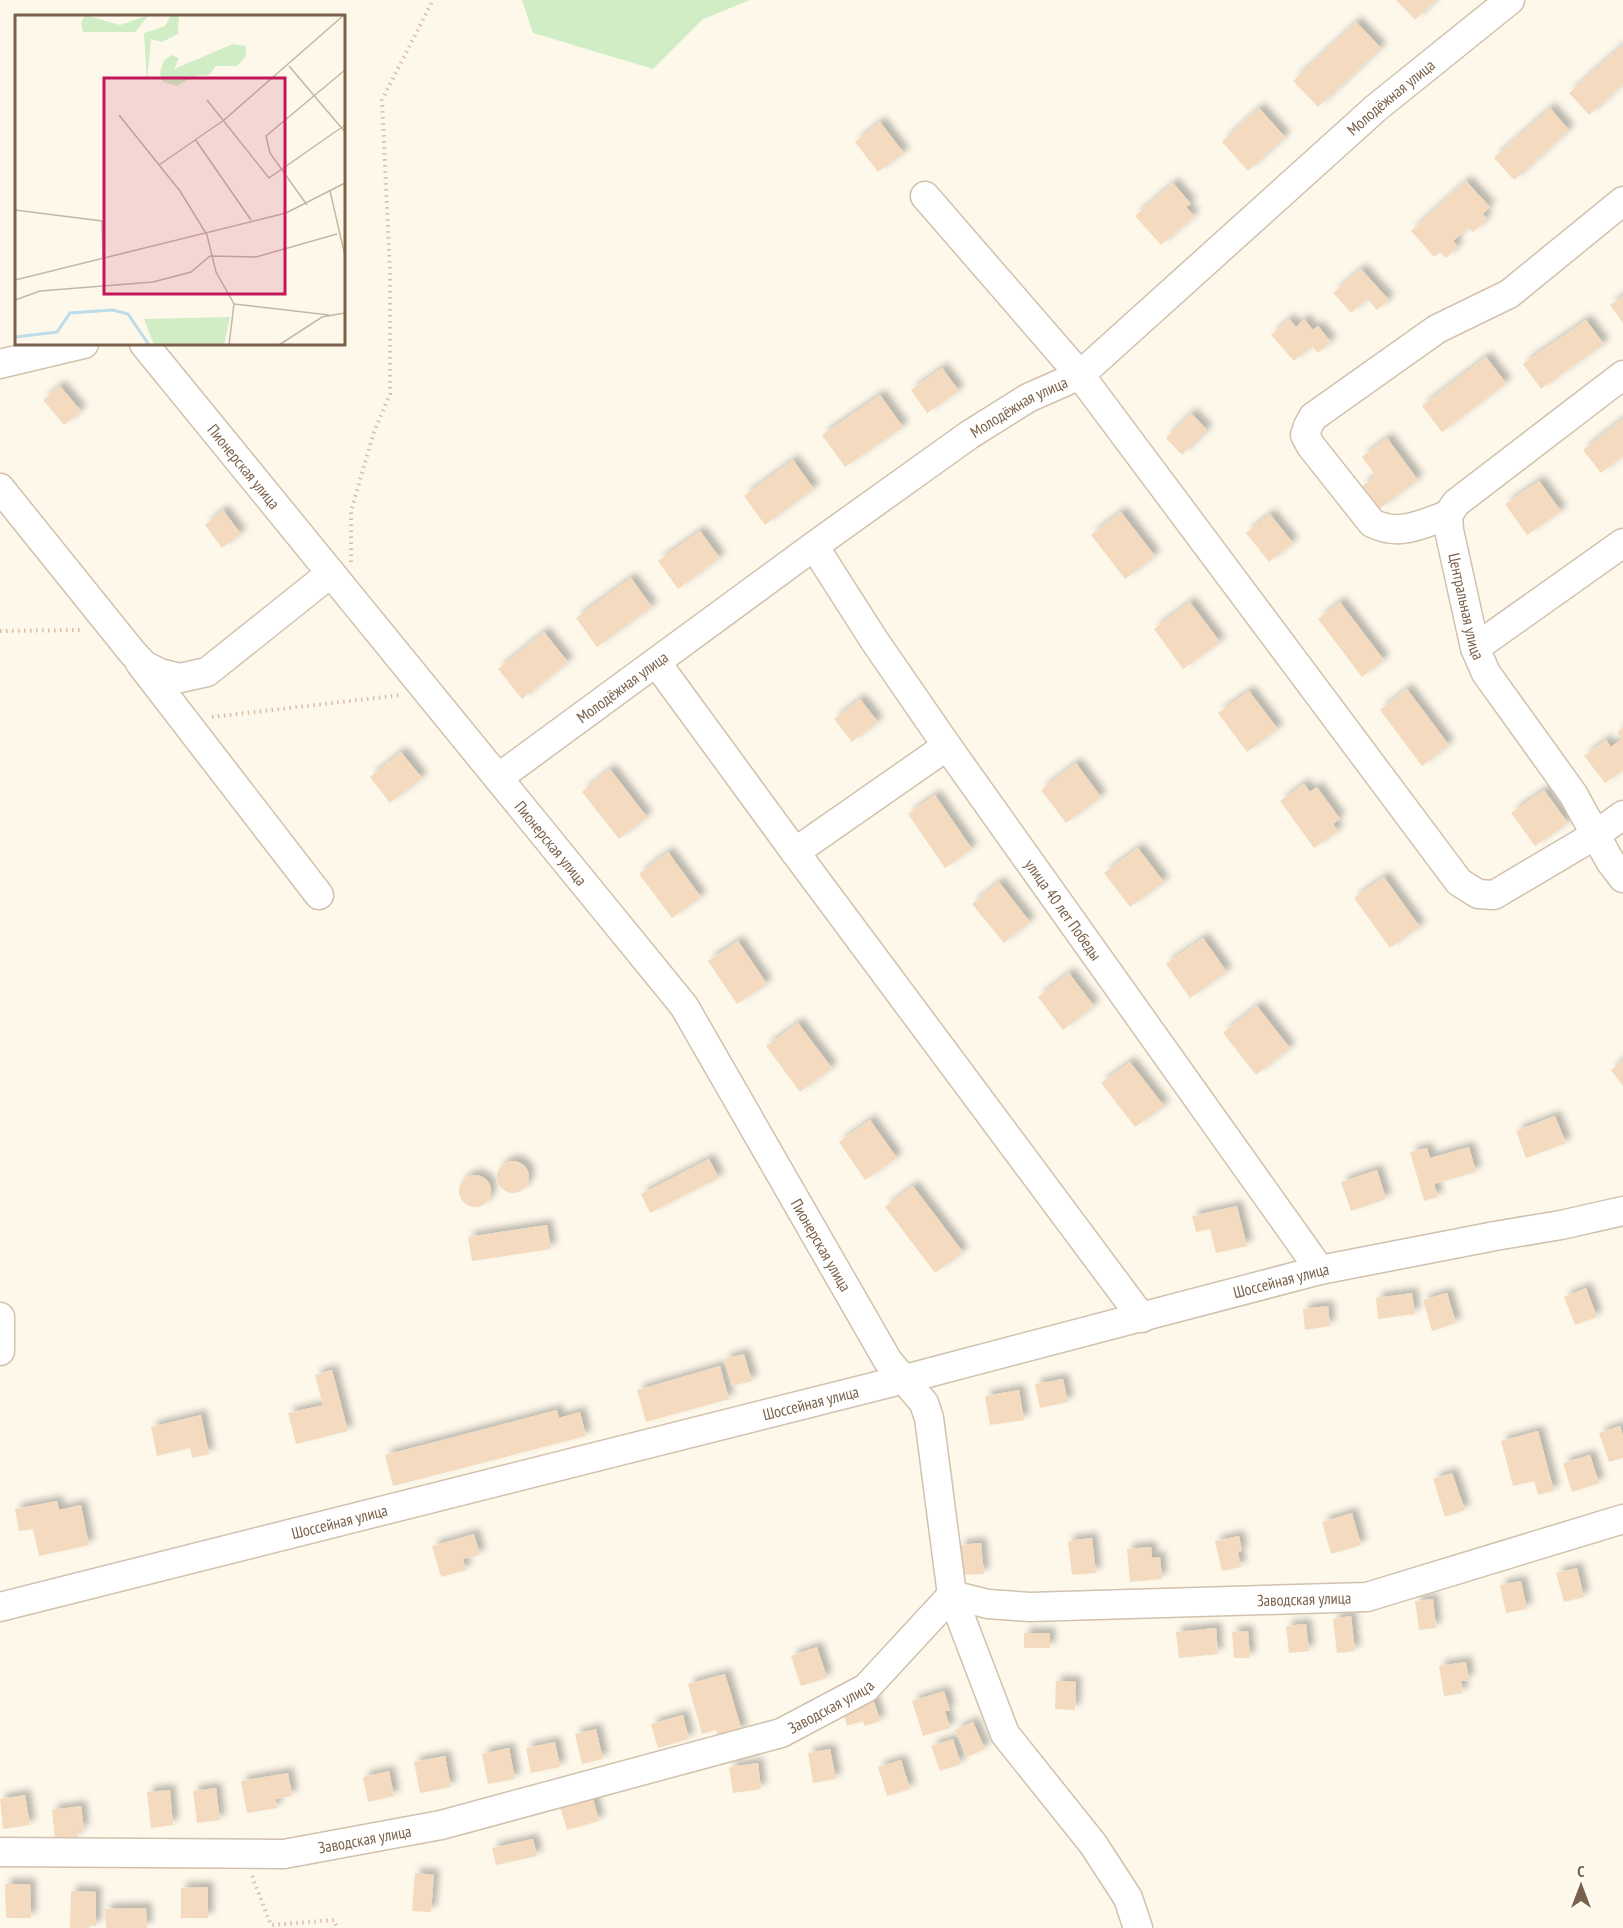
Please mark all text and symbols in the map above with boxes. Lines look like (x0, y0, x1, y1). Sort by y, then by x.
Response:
inset map (15, 15, 345, 345)
street label: Молодёжная улица (1343, 55, 1439, 140)
street label: Молодёжная улица (966, 372, 1070, 442)
street label: Пионерская улица (203, 420, 284, 513)
street label: Центральная улица (1444, 551, 1489, 663)
street label: Молодёжная улица (573, 647, 672, 727)
street label: Пионерская улица (511, 797, 592, 889)
street label: улица 40 лет Победы (1021, 855, 1106, 964)
street label: Пионерская улица (787, 1195, 856, 1295)
street label: Шоссейная улица (1231, 1259, 1331, 1302)
street label: Шоссейная улица (761, 1381, 861, 1424)
street label: Шоссейная улица (289, 1500, 390, 1543)
street label: Заводская улица (1256, 1587, 1351, 1610)
street label: Заводская улица (784, 1676, 878, 1738)
street label: Заводская улица (316, 1821, 413, 1858)
north arrow (1551, 1856, 1611, 1916)
text: С (1577, 1861, 1585, 1881)

